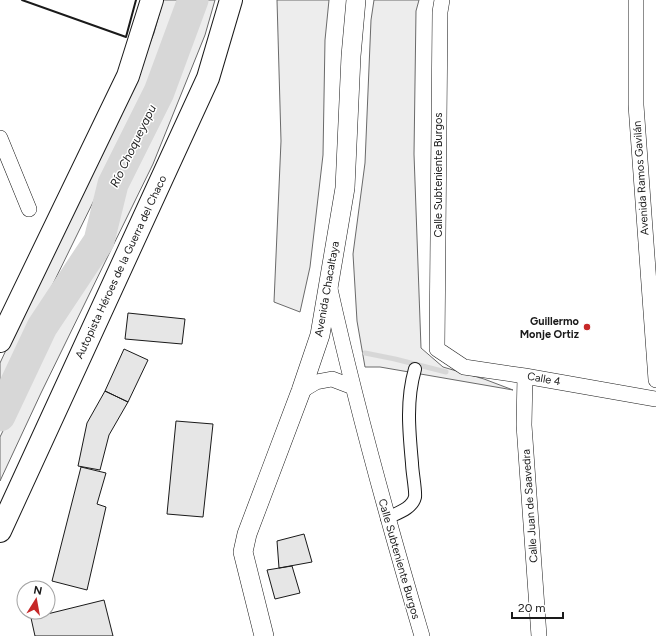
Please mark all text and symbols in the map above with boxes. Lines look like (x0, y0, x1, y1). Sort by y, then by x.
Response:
water label: Río Choqueyapu (107, 102, 159, 189)
street label: Calle Subteniente Burgos (432, 113, 445, 237)
street label: Avenida Ramos Gavilán (631, 120, 651, 236)
street label: Autopista Héroes de la Guerra del Chaco (73, 173, 169, 361)
street label: Avenida Chacaltaya (312, 240, 342, 338)
place label: Guillermo Monje Ortiz (520, 315, 580, 341)
marker: Guillermo Monje Ortiz (582, 322, 592, 332)
street label: Calle 4 (526, 370, 562, 388)
street label: Calle Juan de Saavedra (520, 449, 540, 563)
street label: Calle Subteniente Burgos (376, 497, 422, 621)
north arrow (16, 580, 56, 620)
text: N (32, 583, 43, 598)
scale bar (512, 594, 563, 620)
text: 20 m (518, 601, 546, 615)

